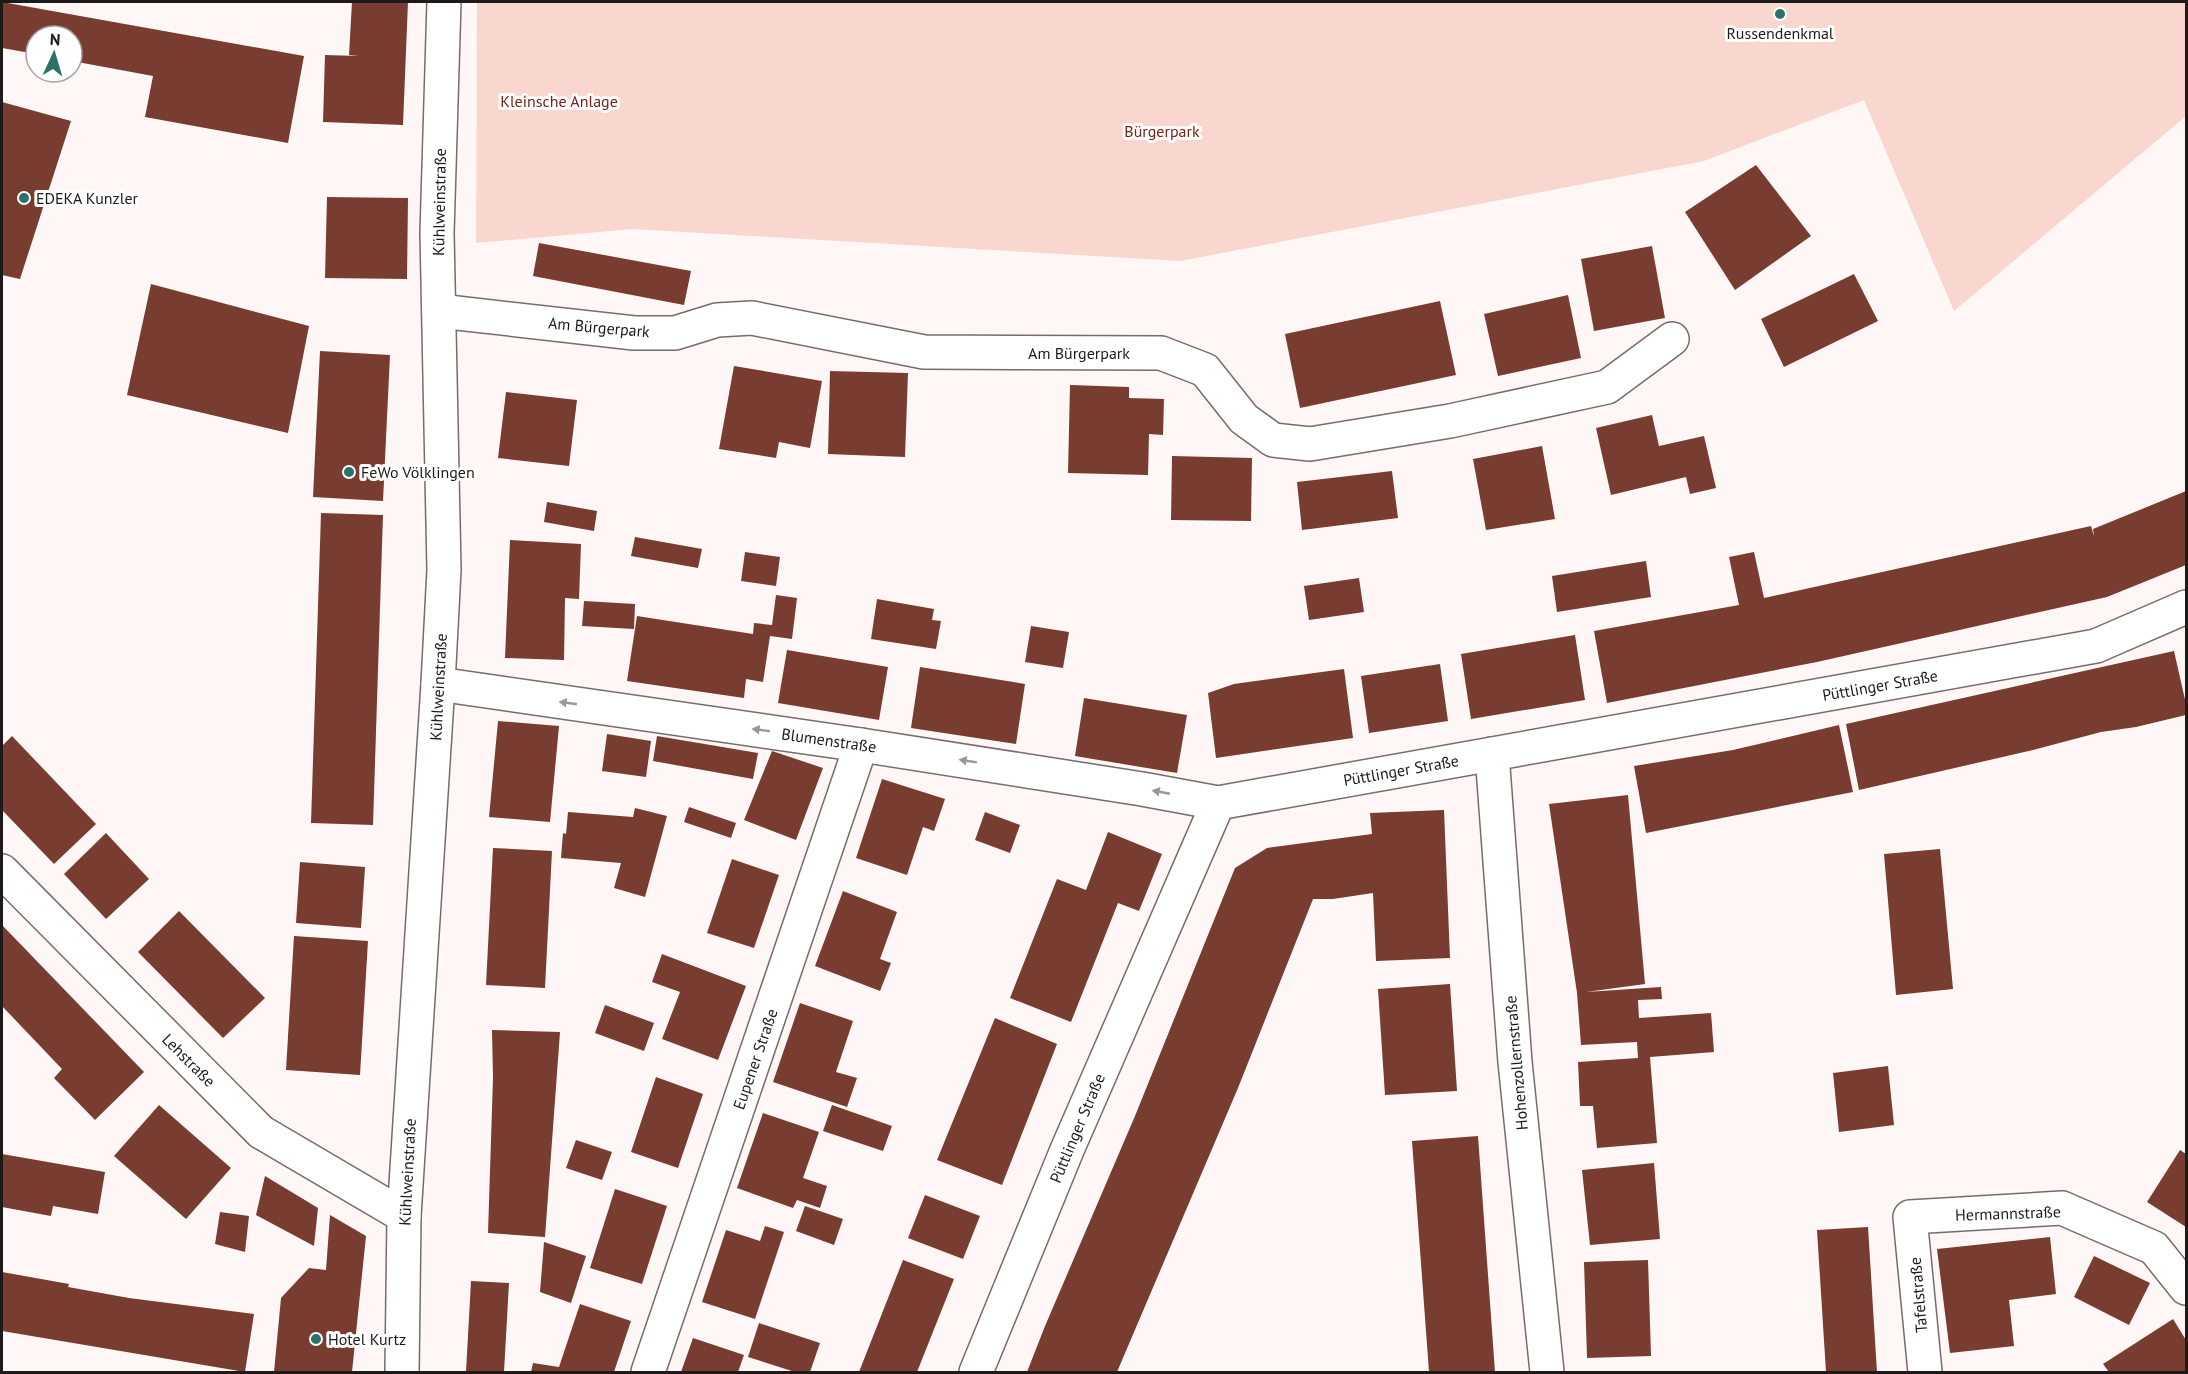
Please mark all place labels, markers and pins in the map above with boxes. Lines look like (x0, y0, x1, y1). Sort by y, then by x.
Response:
marker: Russendenkmal (1773, 7, 1787, 21)
place label: Russendenkmal (1726, 23, 1834, 43)
place label: EDEKA Kunzler (36, 188, 139, 208)
marker: EDEKA Kunzler (17, 191, 31, 205)
place label: FeWo Völklingen (361, 462, 475, 482)
marker: FeWo Völklingen (342, 465, 356, 479)
place label: Hotel Kurtz (328, 1329, 406, 1349)
marker: Hotel Kurtz (309, 1332, 323, 1346)

